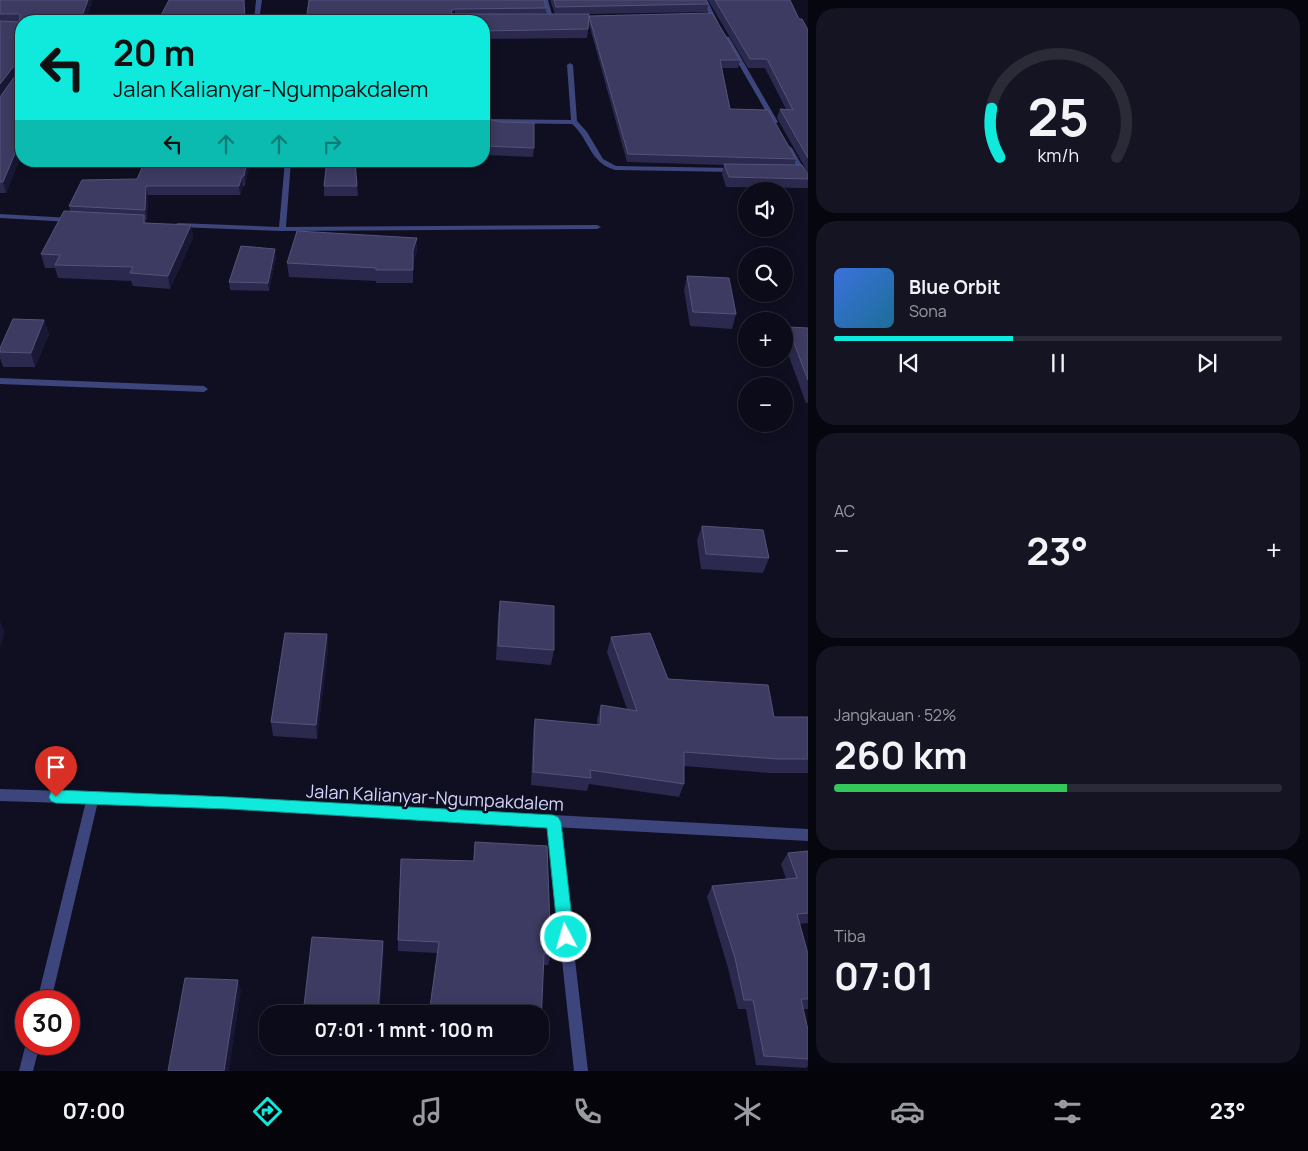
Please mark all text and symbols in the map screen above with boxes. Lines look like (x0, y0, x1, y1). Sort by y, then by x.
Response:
text: 20 m (113, 29, 195, 77)
icon: left (30, 35, 95, 100)
text: Jalan Kalianyar-Ngumpakdalem (113, 74, 429, 104)
text: 25 (1027, 81, 1089, 152)
icon: left (159, 130, 187, 158)
icon: ahead (212, 130, 240, 158)
icon: ahead (265, 130, 293, 158)
icon: right (318, 130, 346, 158)
text: km/h (1037, 143, 1079, 167)
map controls (738, 182, 793, 432)
button: sound (738, 182, 793, 237)
button: search (738, 247, 793, 302)
text: Blue Orbit (909, 274, 1001, 300)
text: Sona (909, 300, 947, 322)
button: + (738, 312, 793, 367)
icon: previous (895, 349, 923, 377)
icon: pause (1044, 349, 1072, 377)
icon: next (1193, 349, 1221, 377)
button: − (738, 377, 793, 432)
text: AC (834, 500, 855, 522)
text: 23° (1027, 524, 1088, 576)
text: − (834, 531, 849, 569)
text: + (1266, 531, 1282, 569)
text: Jangkauan · 52% (834, 704, 956, 726)
text: 260 km (834, 728, 967, 780)
pin (35, 746, 77, 797)
icon: arrive (42, 753, 70, 781)
street label: Jalan Kalianyar-Ngumpakdalem (305, 778, 565, 816)
position arrow (539, 910, 591, 962)
text: Tiba (834, 925, 866, 947)
text: 07:01 (834, 949, 934, 1001)
speed limit sign: 30 (15, 990, 80, 1055)
text: 07:01 · 1 mnt · 100 m (315, 1017, 493, 1043)
icon: directions (250, 1094, 285, 1129)
icon: music (410, 1094, 445, 1129)
icon: phone (570, 1094, 605, 1129)
icon: climate (730, 1094, 765, 1129)
icon: car (890, 1094, 925, 1129)
icon: filters (1050, 1094, 1085, 1129)
text: 07:00 (62, 1096, 125, 1126)
text: 23° (1210, 1096, 1246, 1126)

